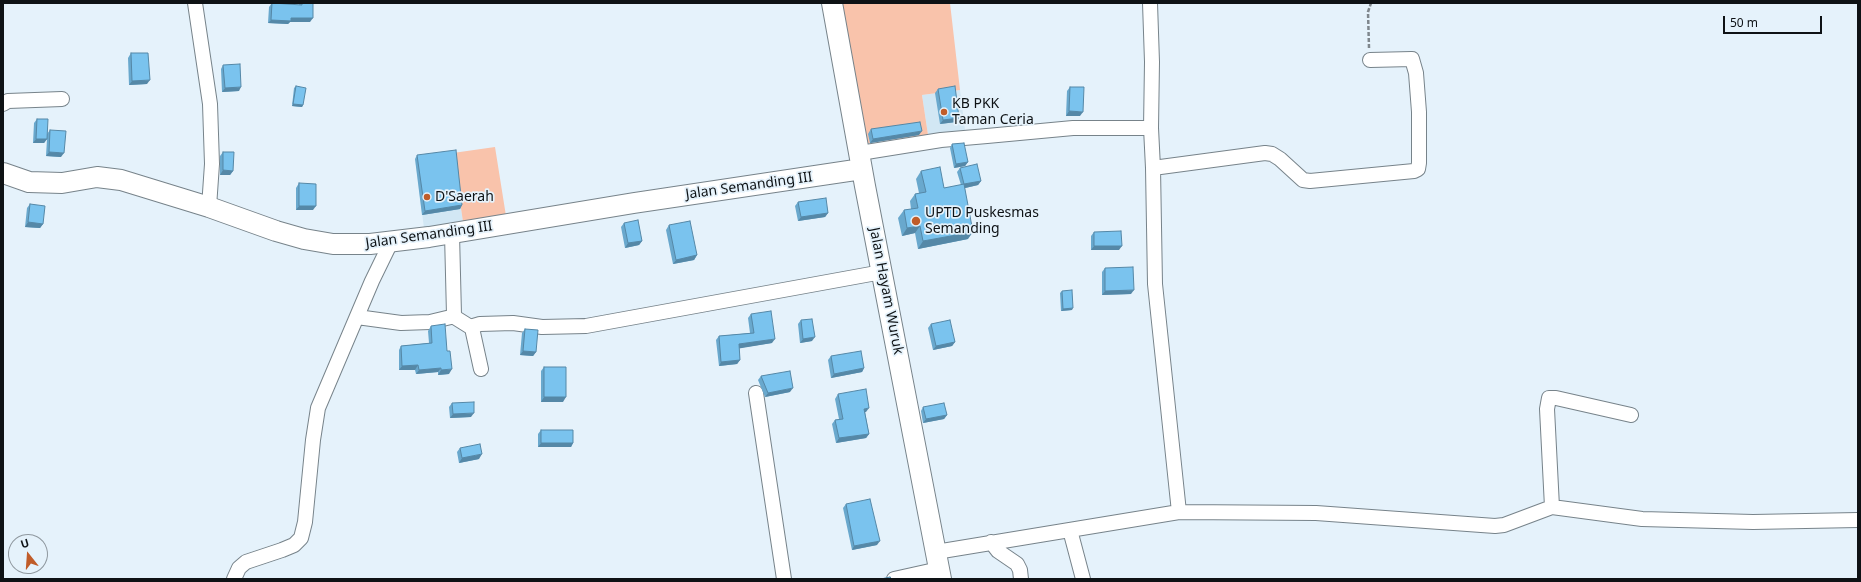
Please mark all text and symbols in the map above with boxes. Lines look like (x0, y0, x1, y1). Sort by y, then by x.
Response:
scale bar (1725, 8, 1824, 34)
text: 50 m (1730, 14, 1758, 31)
place label: KB PKK Taman Ceria (952, 96, 1034, 128)
marker: KB PKK Taman Ceria (939, 107, 949, 117)
street label: Jalan Semanding III (684, 169, 814, 203)
place label: D'Saerah (435, 189, 494, 205)
marker: D'Saerah (422, 192, 432, 202)
place label: UPTD Puskesmas Semanding (925, 205, 1039, 238)
marker: UPTD Puskesmas Semanding (910, 215, 922, 227)
street label: Jalan Semanding III (364, 218, 494, 252)
street label: Jalan Hayam Wuruk (865, 226, 907, 356)
north arrow (8, 534, 48, 574)
text: U (18, 535, 31, 551)

